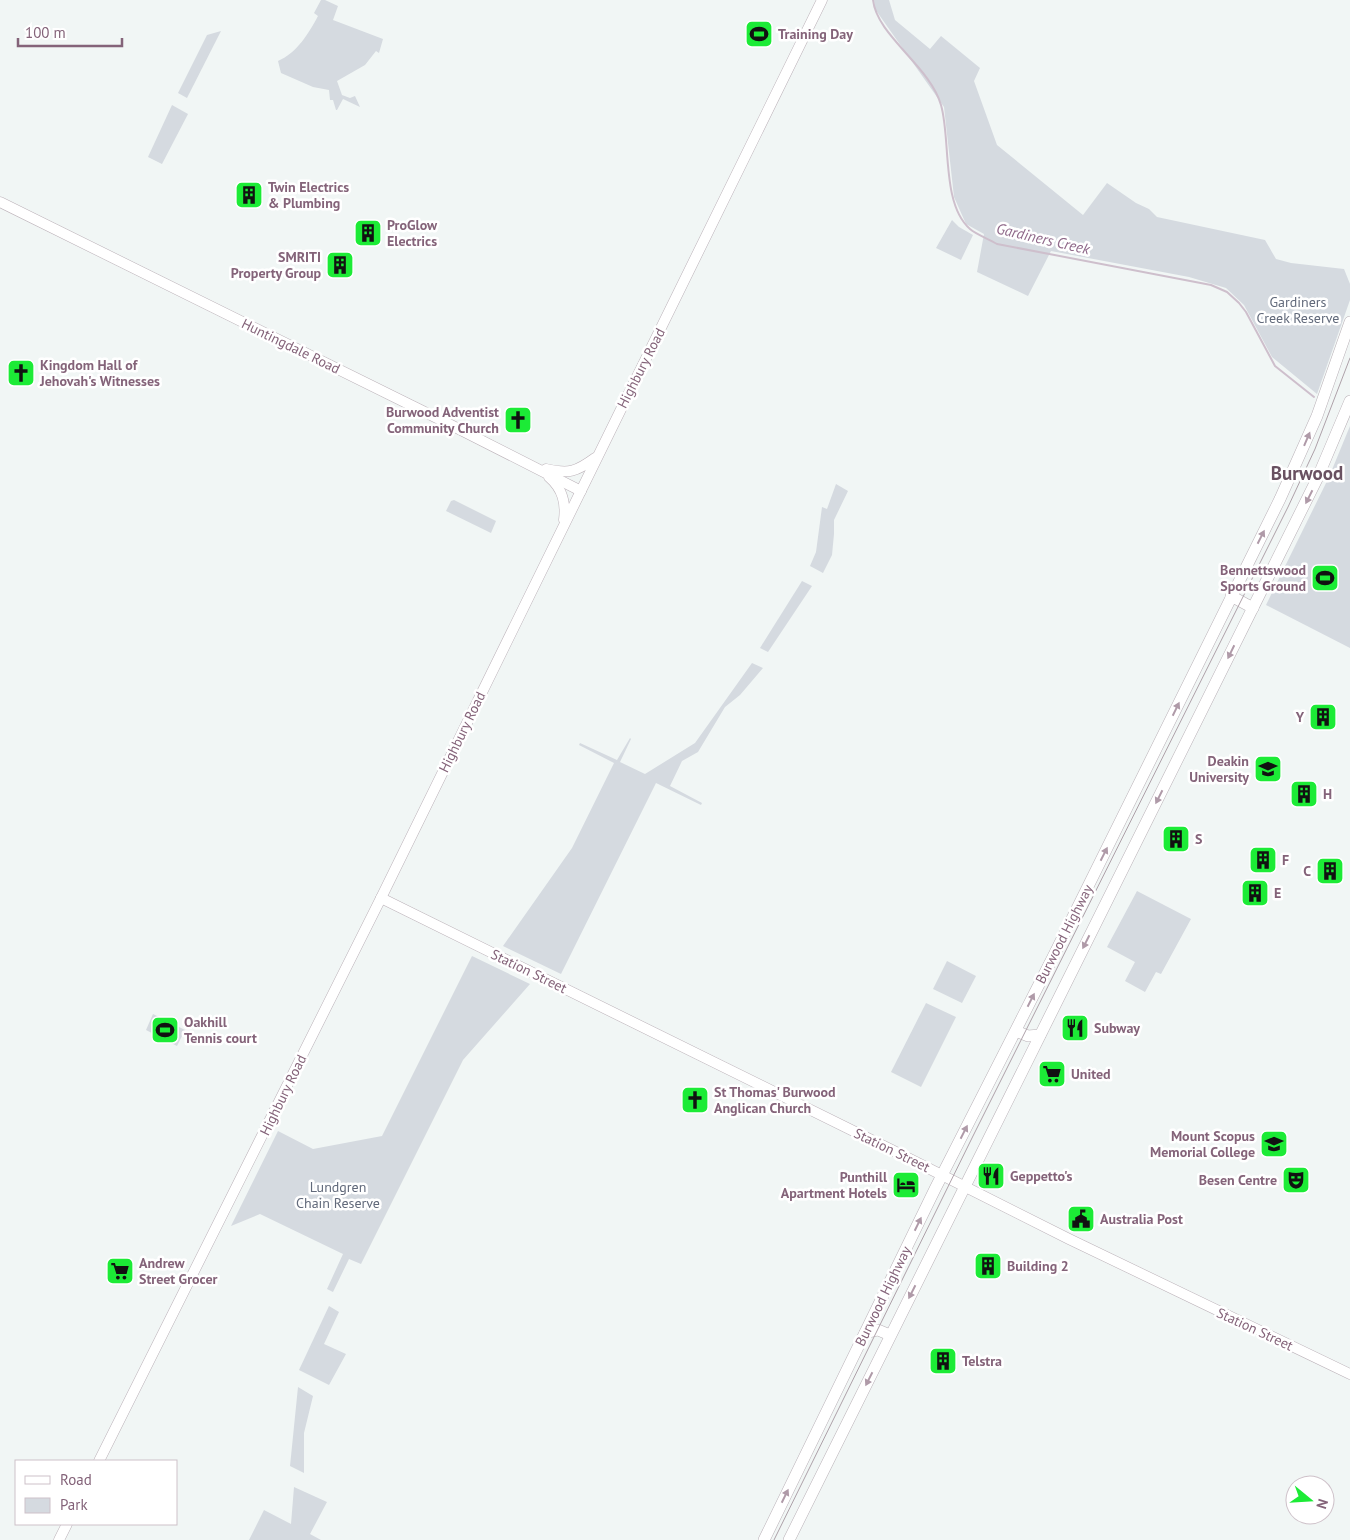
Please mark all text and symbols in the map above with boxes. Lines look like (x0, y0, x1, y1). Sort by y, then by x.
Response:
scale bar (18, 15, 121, 47)
sports icon: Training Day (744, 19, 774, 49)
text: 100 m (25, 23, 66, 42)
place label: Training Day (778, 25, 853, 43)
place label: Twin Electrics & Plumbing (268, 178, 349, 212)
building icon: Twin Electrics & Plumbing (234, 180, 264, 210)
place label: ProGlow Electrics (387, 216, 438, 250)
building icon: ProGlow Electrics (353, 218, 383, 248)
water label: Gardiners Creek (995, 219, 1093, 259)
place label: SMRITI Property Group (231, 248, 321, 282)
building icon: SMRITI Property Group (325, 250, 355, 280)
park label: Gardiners Creek Reserve (1257, 293, 1339, 327)
street label: Huntingdale Road (239, 314, 343, 378)
street label: Highbury Road (613, 325, 669, 411)
place label: Kingdom Hall of Jehovah's Witnesses (39, 356, 160, 390)
church icon: Kingdom Hall of Jehovah's Witnesses (6, 358, 36, 388)
place label: Burwood Adventist Community Church (386, 403, 499, 437)
church icon: Burwood Adventist Community Church (503, 405, 533, 435)
one-way arrow (1304, 432, 1312, 446)
district label: Burwood (1271, 461, 1343, 485)
one-way arrow (1305, 490, 1313, 504)
one-way arrow (1257, 530, 1265, 544)
place label: Bennettswood Sports Ground (1220, 561, 1306, 595)
sports icon: Bennettswood Sports Ground (1310, 563, 1340, 593)
one-way arrow (1227, 645, 1235, 659)
street label: Highbury Road (435, 689, 489, 775)
one-way arrow (1173, 702, 1181, 716)
building icon: Y (1308, 702, 1338, 732)
place label: Y (1295, 708, 1305, 726)
place label: Deakin University (1189, 752, 1249, 786)
school or university icon: Deakin University (1253, 754, 1283, 784)
building icon: H (1289, 779, 1319, 809)
place label: H (1323, 785, 1332, 803)
one-way arrow (1155, 790, 1163, 804)
building icon: S (1161, 824, 1191, 854)
place label: S (1195, 830, 1202, 848)
building icon: F (1248, 845, 1278, 875)
one-way arrow (1100, 847, 1108, 862)
place label: F (1282, 851, 1289, 869)
building icon: C (1315, 856, 1345, 886)
place label: C (1303, 862, 1311, 880)
building icon: E (1240, 878, 1270, 908)
street label: Burwood Highway (1031, 881, 1097, 987)
place label: E (1274, 884, 1281, 902)
one-way arrow (1082, 935, 1090, 949)
street label: Station Street (488, 945, 570, 997)
one-way arrow (1027, 992, 1035, 1007)
place label: Oakhill Tennis court (184, 1013, 257, 1047)
restaurant icon: Subway (1060, 1013, 1090, 1043)
sports icon: Oakhill Tennis court (150, 1015, 180, 1045)
place label: Subway (1094, 1019, 1140, 1037)
street label: Highbury Road (256, 1052, 310, 1138)
supermarket icon: United (1037, 1059, 1067, 1089)
place label: United (1071, 1065, 1111, 1083)
place label: St Thomas' Burwood Anglican Church (714, 1083, 836, 1117)
church icon: St Thomas' Burwood Anglican Church (680, 1085, 710, 1115)
street label: Station Street (851, 1124, 933, 1176)
one-way arrow (960, 1125, 968, 1139)
place label: Mount Scopus Memorial College (1150, 1127, 1255, 1161)
school or university icon: Mount Scopus Memorial College (1259, 1129, 1289, 1159)
restaurant icon: Geppetto's (976, 1161, 1006, 1191)
theatre icon: Besen Centre (1281, 1165, 1311, 1195)
place label: Geppetto's (1010, 1167, 1072, 1185)
place label: Punthill Apartment Hotels (781, 1168, 888, 1202)
hotel icon: Punthill Apartment Hotels (891, 1170, 921, 1200)
place label: Besen Centre (1199, 1171, 1277, 1189)
park label: Lundgren Chain Reserve (296, 1178, 380, 1212)
public building icon: Australia Post (1066, 1204, 1096, 1234)
place label: Australia Post (1100, 1210, 1183, 1228)
one-way arrow (914, 1217, 922, 1232)
street label: Burwood Highway (851, 1243, 915, 1349)
building icon: Building 2 (973, 1251, 1003, 1281)
place label: Andrew Street Grocer (139, 1254, 218, 1288)
supermarket icon: Andrew Street Grocer (105, 1256, 135, 1286)
place label: Building 2 (1007, 1257, 1069, 1275)
one-way arrow (908, 1285, 916, 1300)
street label: Station Street (1214, 1303, 1296, 1355)
building icon: Telstra (928, 1346, 958, 1376)
place label: Telstra (962, 1352, 1002, 1370)
one-way arrow (865, 1371, 873, 1386)
legend (15, 1460, 178, 1525)
text: Road (60, 1470, 92, 1489)
north arrow (1285, 1475, 1335, 1525)
one-way arrow (781, 1489, 789, 1503)
text: Park (60, 1495, 88, 1514)
text: N (1312, 1497, 1332, 1511)

